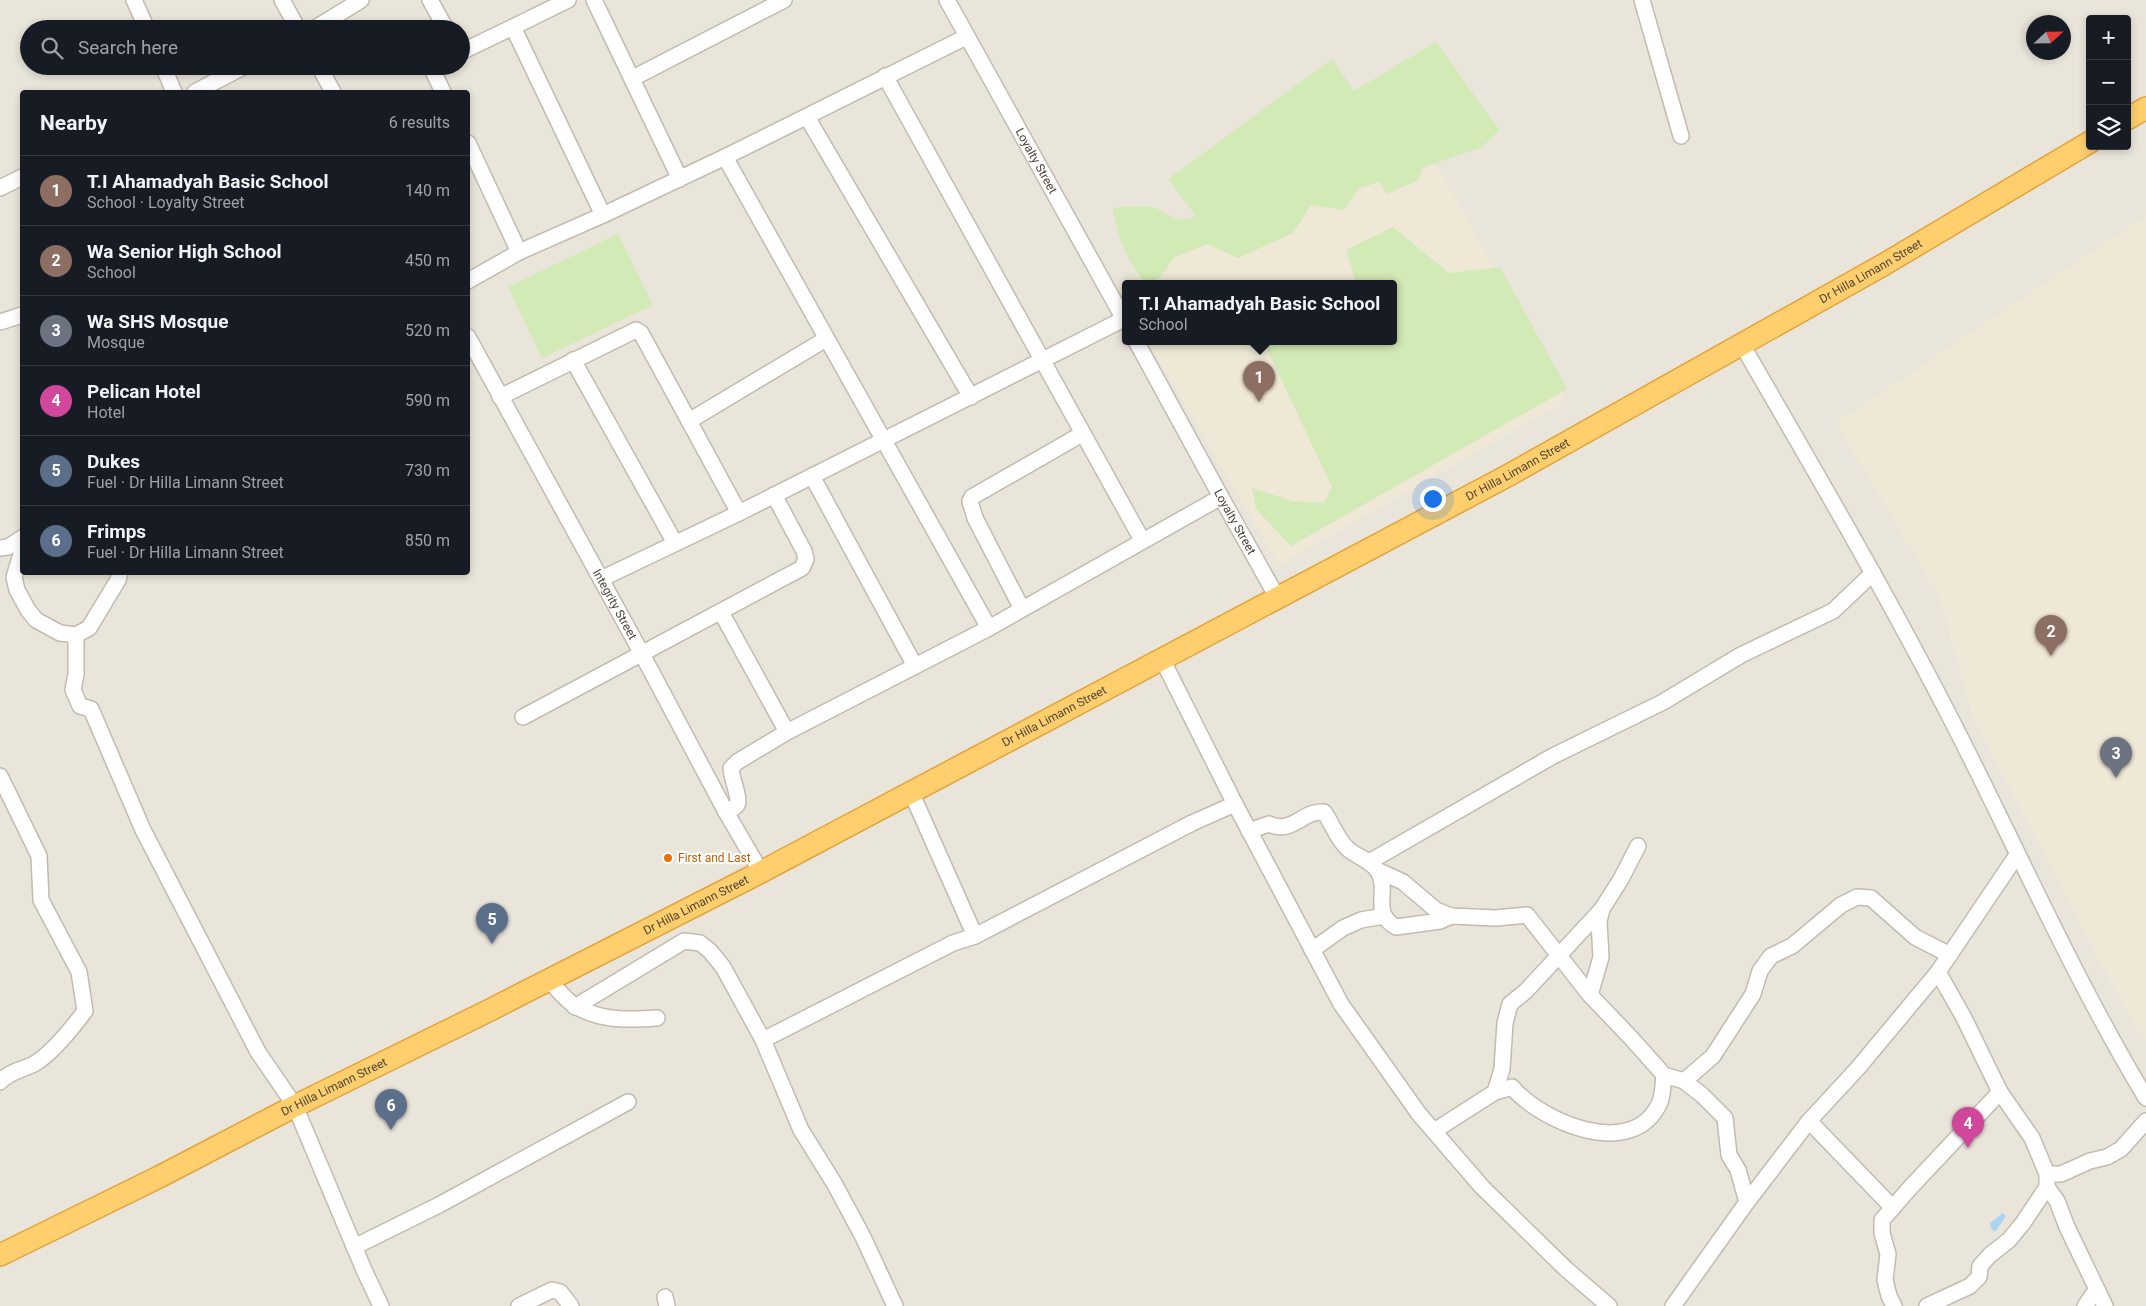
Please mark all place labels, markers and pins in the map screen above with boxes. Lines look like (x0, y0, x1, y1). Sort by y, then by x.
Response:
pin: 1 (1243, 361, 1275, 402)
pin: 2 (2035, 615, 2067, 656)
pin: 3 (2100, 737, 2132, 778)
place label: First and Last (678, 851, 751, 865)
marker: First and Last (662, 852, 674, 864)
pin: 5 (476, 903, 508, 944)
pin: 6 (375, 1089, 407, 1130)
pin: 4 (1952, 1107, 1984, 1148)

